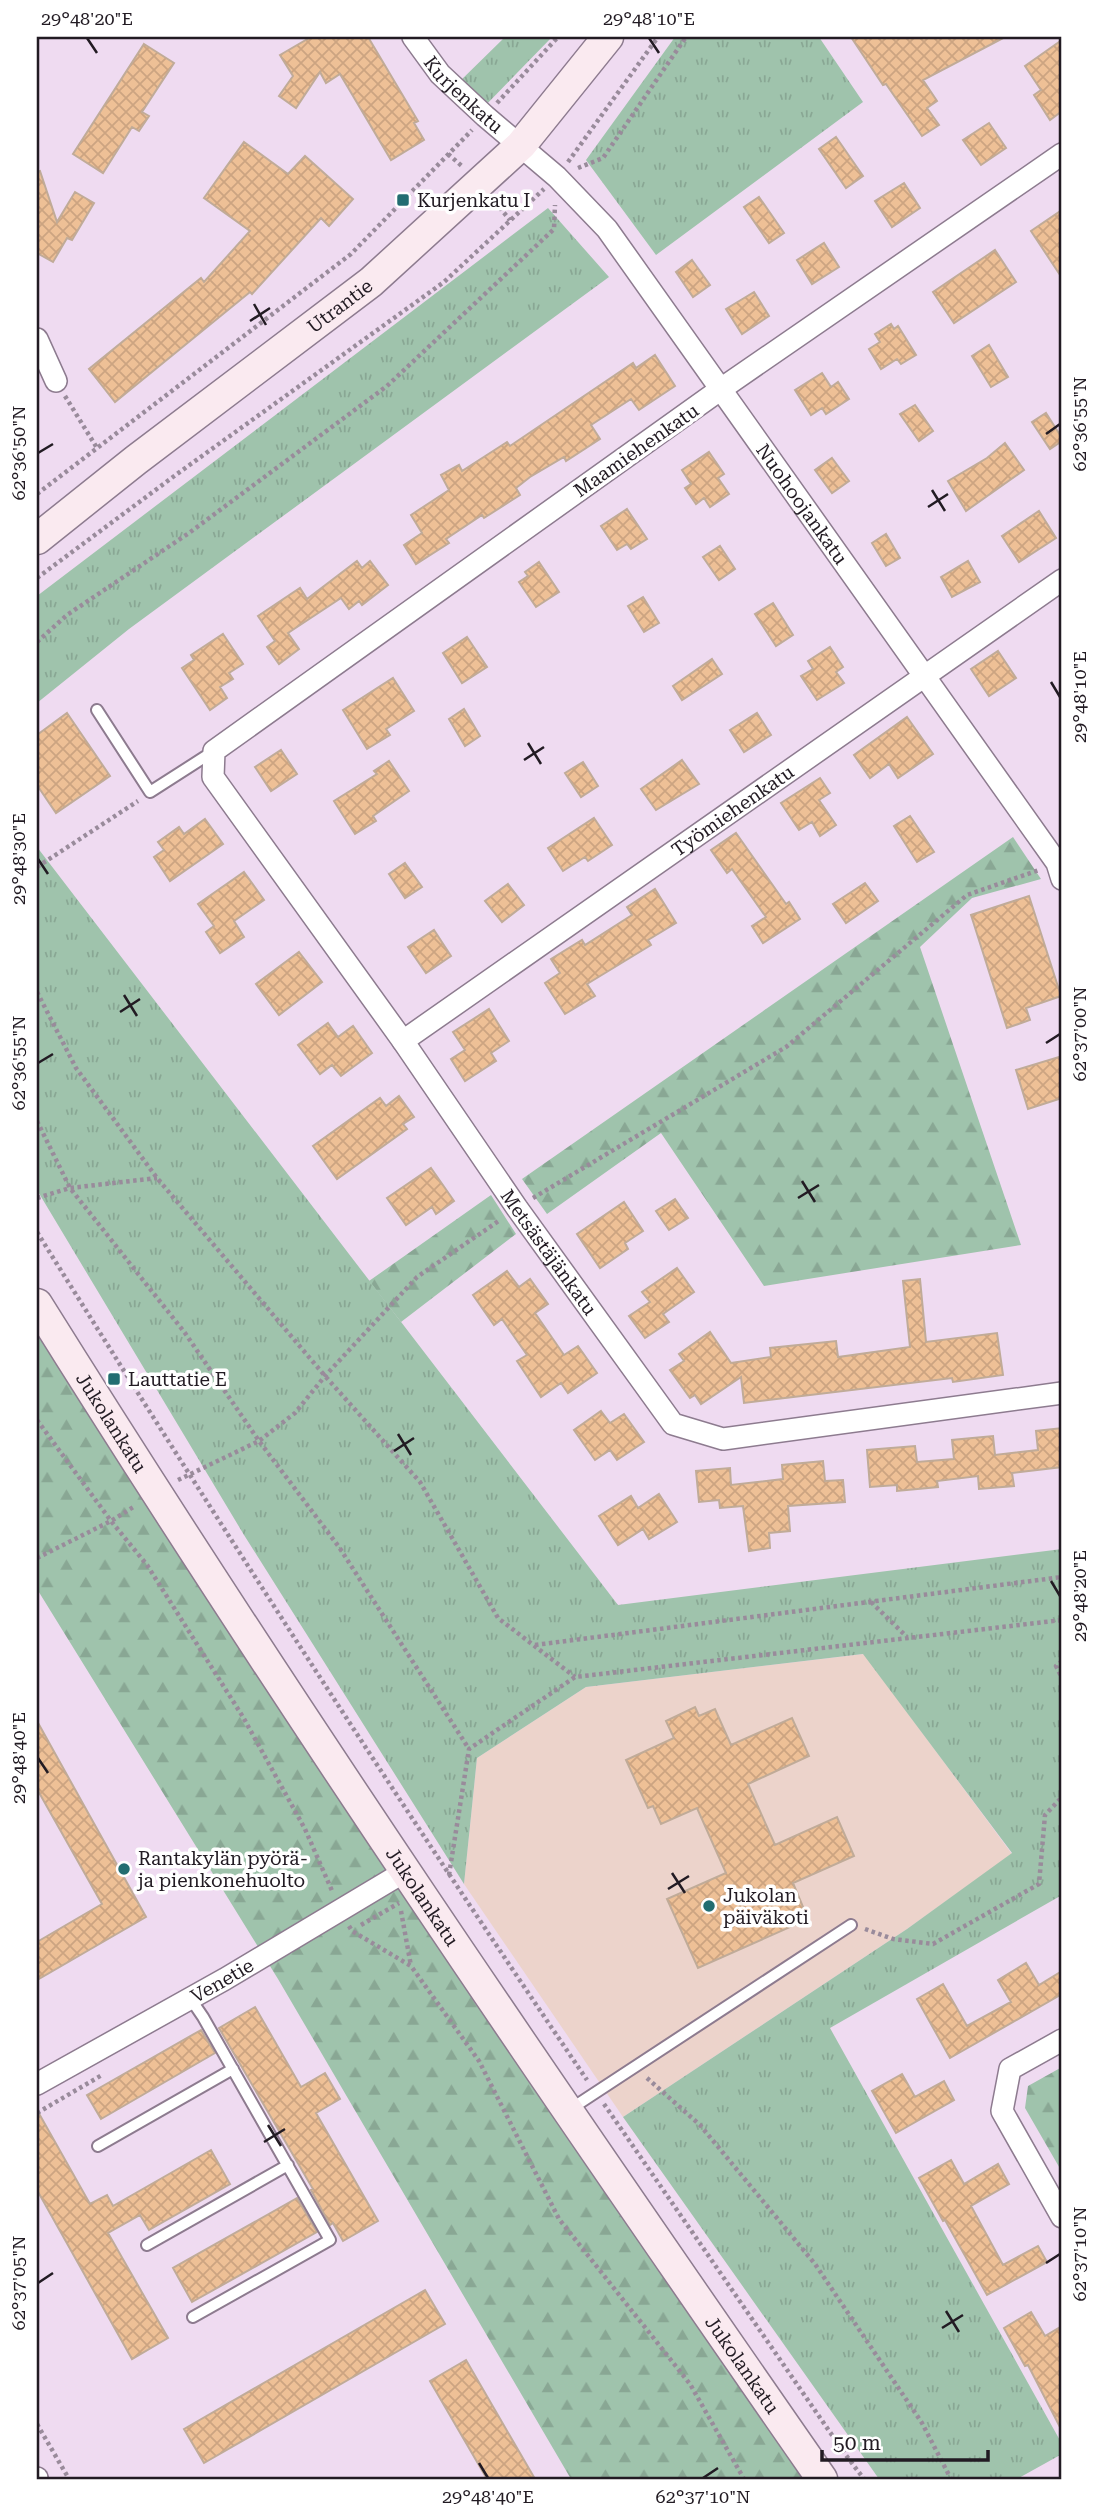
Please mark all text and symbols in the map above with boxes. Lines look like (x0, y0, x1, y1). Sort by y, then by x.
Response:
text: 29°48'20"E (41, 8, 133, 29)
text: 29°48'10"E (603, 8, 695, 29)
street label: Kurjenkatu (419, 52, 508, 138)
place label: Kurjenkatu I (417, 189, 530, 212)
marker: Kurjenkatu I (395, 192, 411, 208)
street label: Utrantie (303, 274, 377, 338)
text: 62°36'55"N (1069, 377, 1090, 471)
street label: Maamiehenkatu (569, 399, 703, 502)
text: 62°36'50"N (8, 406, 29, 500)
street label: Nuohoojankatu (751, 439, 852, 569)
text: 29°48'10"E (1069, 651, 1090, 743)
street label: Työmiehenkatu (667, 760, 798, 862)
text: 29°48'30"E (8, 813, 29, 905)
text: 62°37'00"N (1069, 987, 1090, 1081)
text: 62°36'55"N (8, 1016, 29, 1110)
street label: Metsästäjänkatu (496, 1185, 602, 1320)
street label: Jukolankatu (71, 1368, 152, 1477)
place label: Lauttatie E (128, 1368, 227, 1391)
marker: Lauttatie E (106, 1371, 122, 1387)
text: 29°48'20"E (1069, 1550, 1090, 1642)
text: 29°48'40"E (8, 1712, 29, 1804)
street label: Jukolankatu (381, 1843, 464, 1951)
place label: Rantakylän pyörä- ja pienkonehuolto (136, 1847, 308, 1892)
marker: Rantakylän pyörä- ja pienkonehuolto (116, 1861, 132, 1877)
place label: Jukolan päiväkoti (723, 1884, 809, 1929)
marker: Jukolan päiväkoti (701, 1898, 717, 1914)
street label: Venetie (187, 1954, 258, 2008)
text: 62°37'10"N (1069, 2207, 1090, 2301)
text: 62°37'05"N (8, 2236, 29, 2330)
street label: Jukolankatu (700, 2311, 784, 2418)
scale bar (822, 2418, 989, 2462)
text: 50 m (833, 2431, 881, 2455)
text: 29°48'40"E (442, 2486, 534, 2507)
text: 62°37'10"N (656, 2486, 750, 2507)

